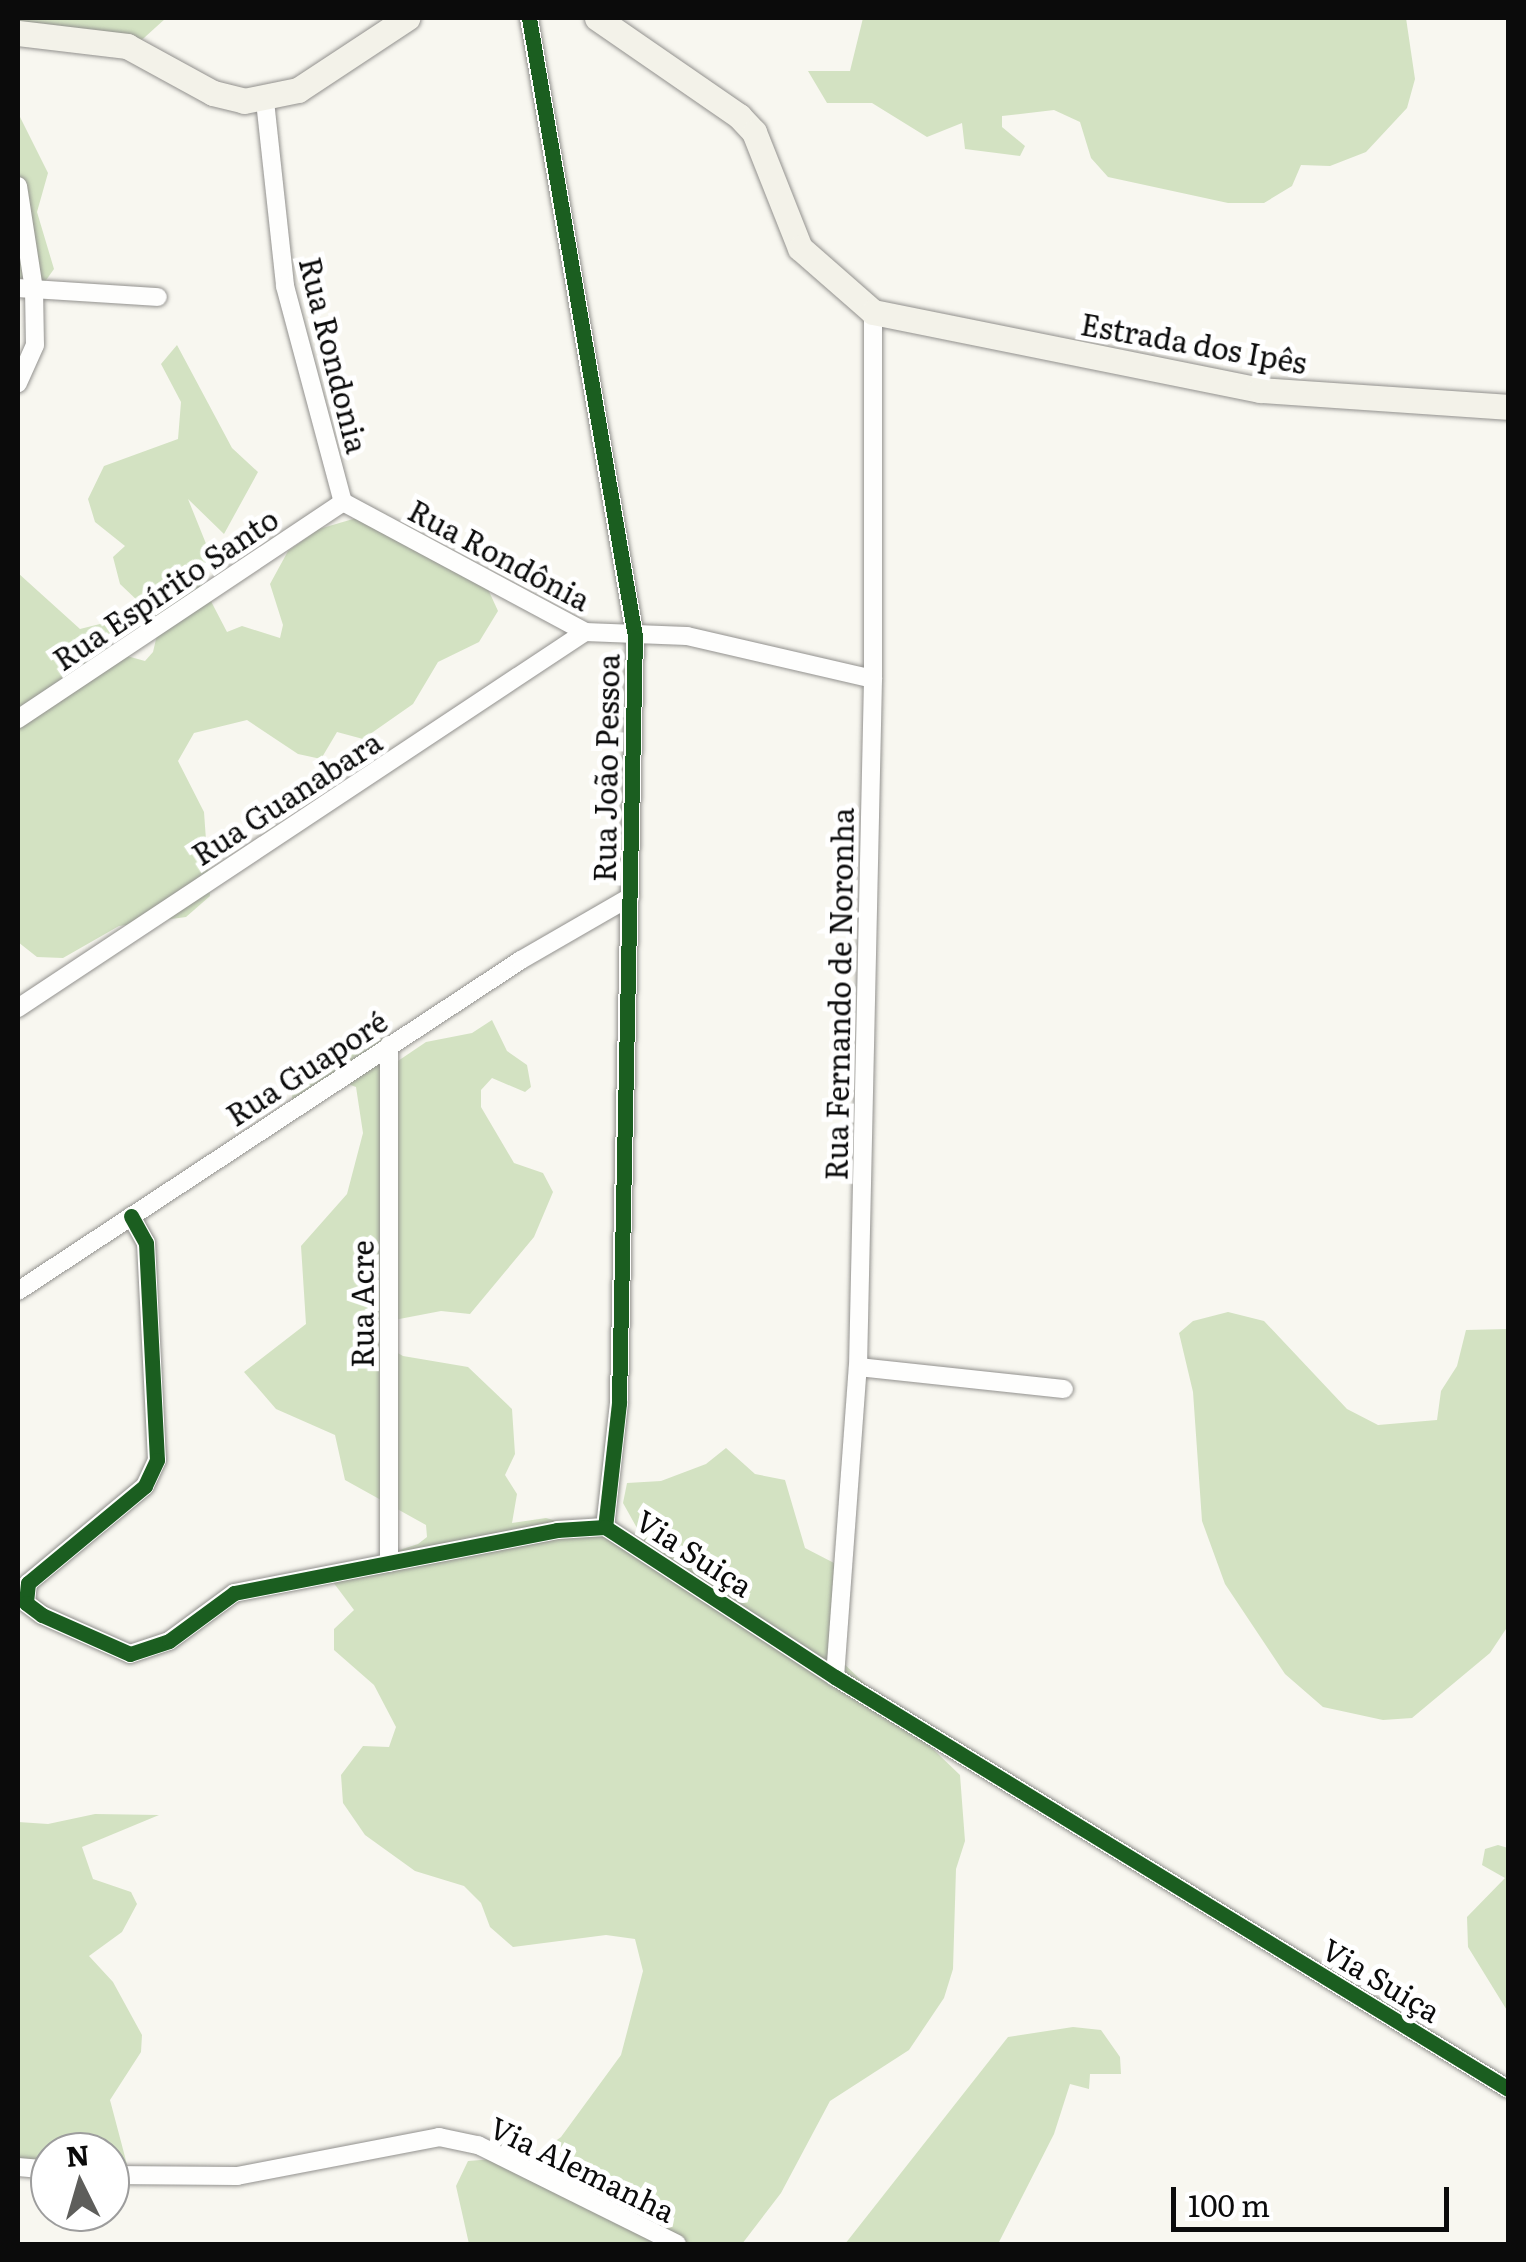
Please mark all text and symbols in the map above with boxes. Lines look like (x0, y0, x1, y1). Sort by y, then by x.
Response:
street label: Rua Rondonia (293, 253, 377, 457)
street label: Estrada dos Ipês (1078, 304, 1310, 380)
street label: Rua Rondônia (403, 491, 597, 617)
street label: Rua Espírito Santo (46, 499, 284, 677)
street label: Rua João Pessoa (585, 654, 625, 882)
street label: Rua Guanabara (185, 722, 387, 872)
street label: Rua Fernando de Noronha (817, 807, 859, 1181)
street label: Rua Guaporé (219, 1002, 393, 1132)
street label: Rua Acre (343, 1240, 379, 1368)
street label: Via Suiça (630, 1501, 760, 1603)
street label: Via Suiça (1316, 1930, 1448, 2028)
street label: Via Alemanha (484, 2108, 682, 2228)
north arrow (30, 2132, 130, 2232)
text: N (64, 2132, 91, 2176)
scale bar (1176, 2167, 1454, 2229)
text: 100 m (1188, 2182, 1270, 2226)

